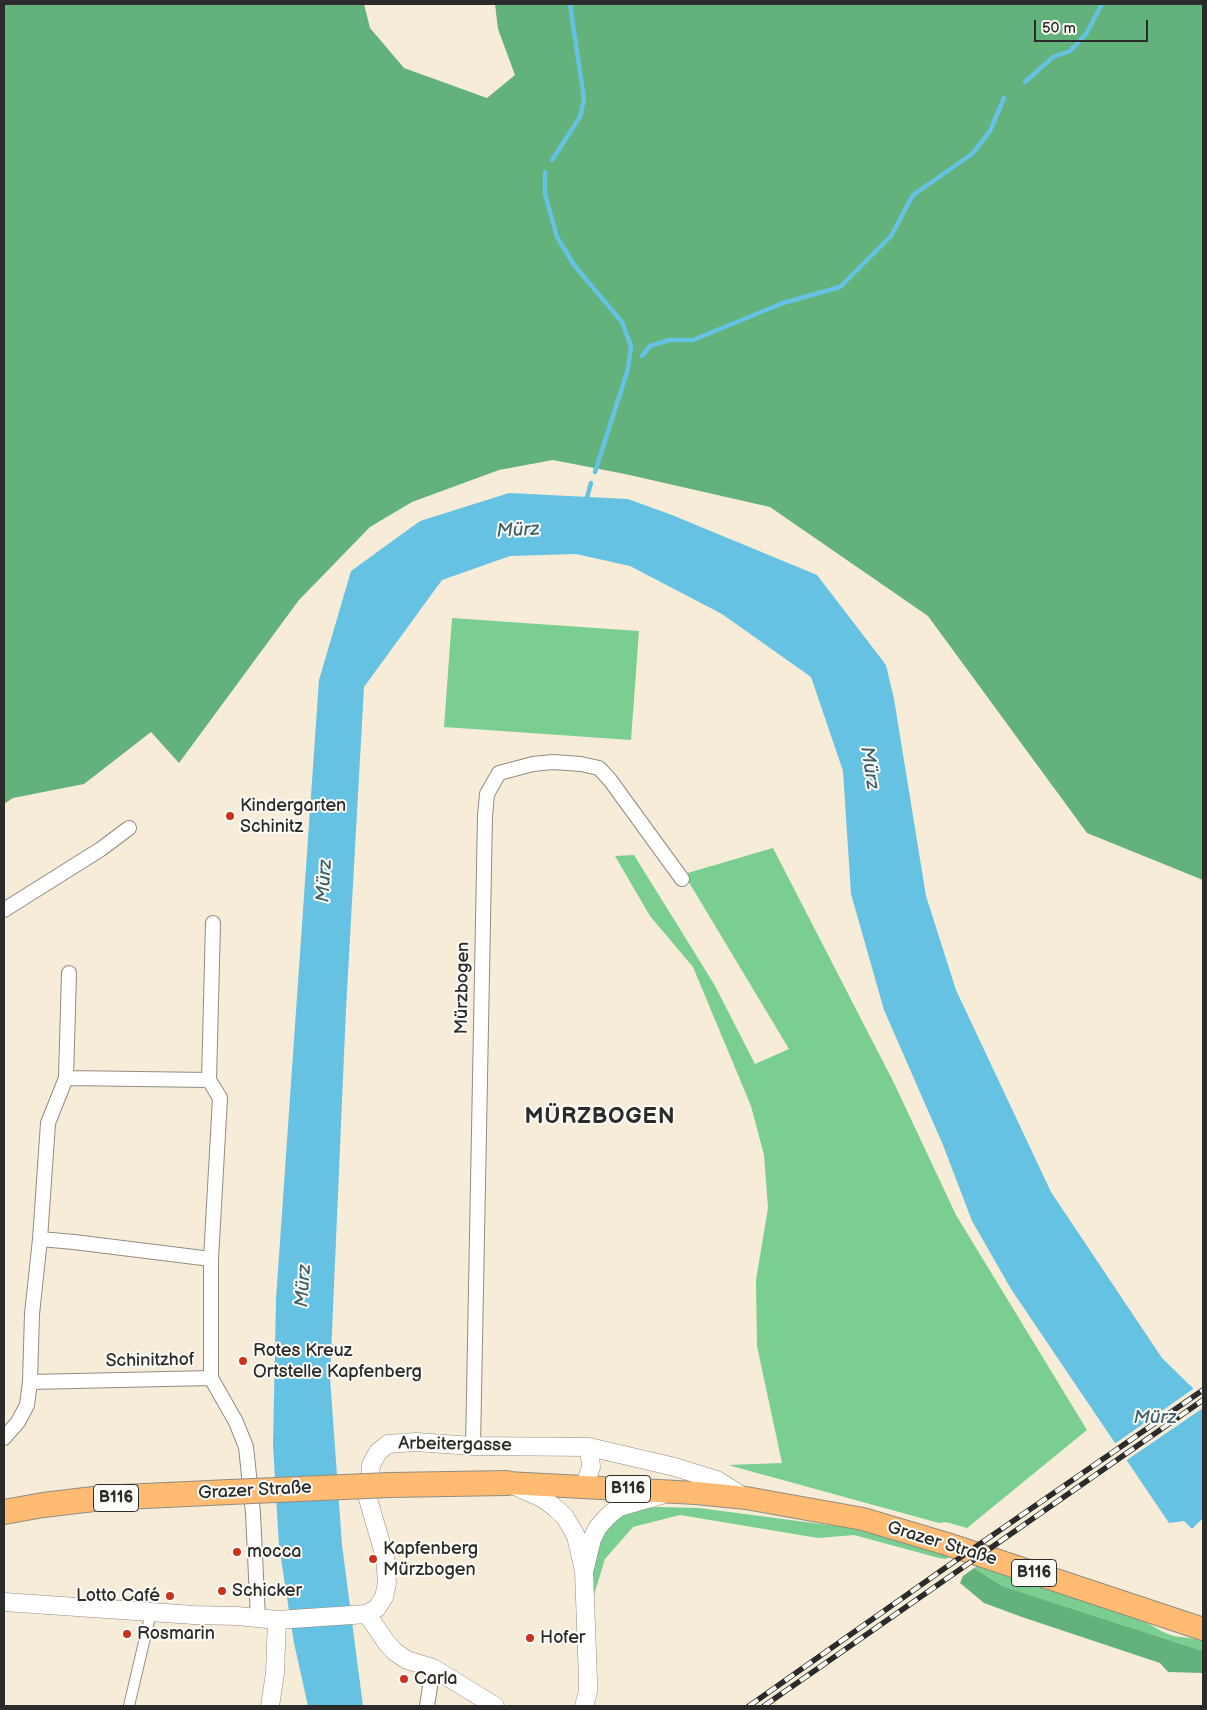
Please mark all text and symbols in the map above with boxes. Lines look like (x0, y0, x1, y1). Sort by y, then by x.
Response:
scale bar (1037, 10, 1151, 42)
text: 50 m (1042, 19, 1076, 38)
water label: Mürz (496, 518, 540, 544)
water label: Mürz (854, 745, 884, 791)
place label: Kindergarten Schinitz (240, 795, 346, 838)
marker: Kindergarten Schinitz (224, 810, 236, 822)
water label: Mürz (312, 859, 338, 903)
street label: Mürzbogen (451, 941, 475, 1035)
district label: MÜRZBOGEN (523, 1104, 677, 1130)
water label: Mürz (291, 1264, 317, 1308)
place label: Rotes Kreuz Ortstelle Kapfenberg (253, 1340, 422, 1382)
street label: Schinitzhof (105, 1349, 195, 1373)
marker: Rotes Kreuz Ortstelle Kapfenberg (237, 1355, 249, 1367)
water label: Mürz (1133, 1407, 1177, 1429)
street label: Arbeitergasse (398, 1433, 512, 1457)
road number: B116 (606, 1476, 650, 1502)
street label: Grazer Straße (198, 1477, 312, 1505)
road number: B116 (94, 1485, 138, 1512)
street label: Grazer Straße (884, 1517, 1000, 1571)
place label: Kapfenberg Mürzbogen (383, 1538, 478, 1580)
place label: mocca (247, 1541, 301, 1563)
marker: mocca (231, 1546, 243, 1558)
marker: Kapfenberg Mürzbogen (367, 1553, 379, 1565)
road number: B116 (1012, 1560, 1056, 1586)
place label: Schicker (232, 1580, 302, 1602)
place label: Lotto Café (76, 1585, 160, 1607)
marker: Schicker (216, 1585, 228, 1597)
marker: Lotto Café (164, 1590, 176, 1602)
place label: Rosmarin (137, 1623, 215, 1645)
place label: Hofer (540, 1627, 585, 1649)
marker: Rosmarin (121, 1628, 133, 1640)
marker: Hofer (524, 1632, 536, 1644)
place label: Carla (414, 1668, 458, 1690)
marker: Carla (398, 1673, 410, 1685)

